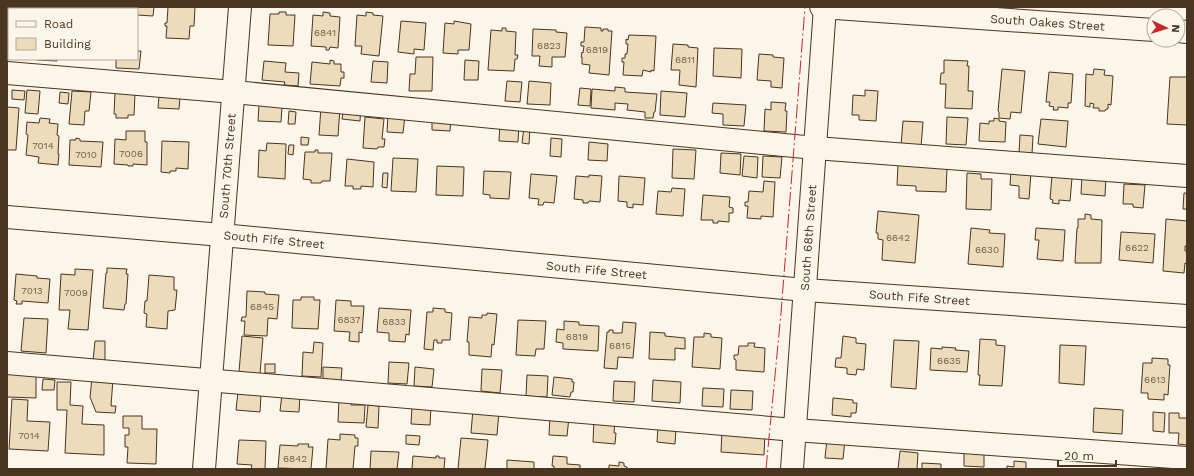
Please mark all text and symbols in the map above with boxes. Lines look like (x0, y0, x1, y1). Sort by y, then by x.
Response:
legend (8, 8, 138, 60)
north arrow (1146, 8, 1186, 48)
street label: South Oakes Street (990, 12, 1105, 34)
text: Road (44, 17, 73, 31)
text: N (1169, 24, 1182, 33)
house number: 6841 (314, 27, 336, 38)
text: Building (44, 37, 91, 51)
house number: 6823 (537, 40, 561, 51)
house number: 6819 (586, 44, 608, 55)
house number: 6811 (675, 54, 695, 65)
street label: South 70th Street (217, 113, 239, 219)
house number: 7014 (32, 140, 54, 151)
house number: 7006 (119, 148, 143, 159)
house number: 7010 (75, 149, 97, 160)
street label: South 68th Street (798, 184, 819, 291)
street label: South Fife Street (223, 228, 325, 252)
house number: 6642 (886, 232, 910, 243)
house number: 6622 (1125, 242, 1149, 253)
house number: 6630 (975, 244, 999, 255)
street label: South Fife Street (546, 259, 648, 282)
house number: 7013 (21, 285, 43, 296)
house number: 7009 (64, 287, 88, 298)
street label: South Fife Street (868, 287, 970, 308)
house number: 6845 (250, 301, 274, 312)
house number: 6837 (337, 314, 361, 325)
house number: 6833 (382, 316, 406, 327)
house number: 6819 (566, 331, 588, 342)
house number: 6815 (609, 340, 631, 351)
house number: 6635 (937, 355, 961, 366)
house number: 6613 (1144, 374, 1166, 385)
house number: 7014 (18, 430, 40, 441)
scale bar (1058, 442, 1116, 468)
text: 20 m (1064, 449, 1094, 463)
house number: 6842 (283, 453, 307, 464)

